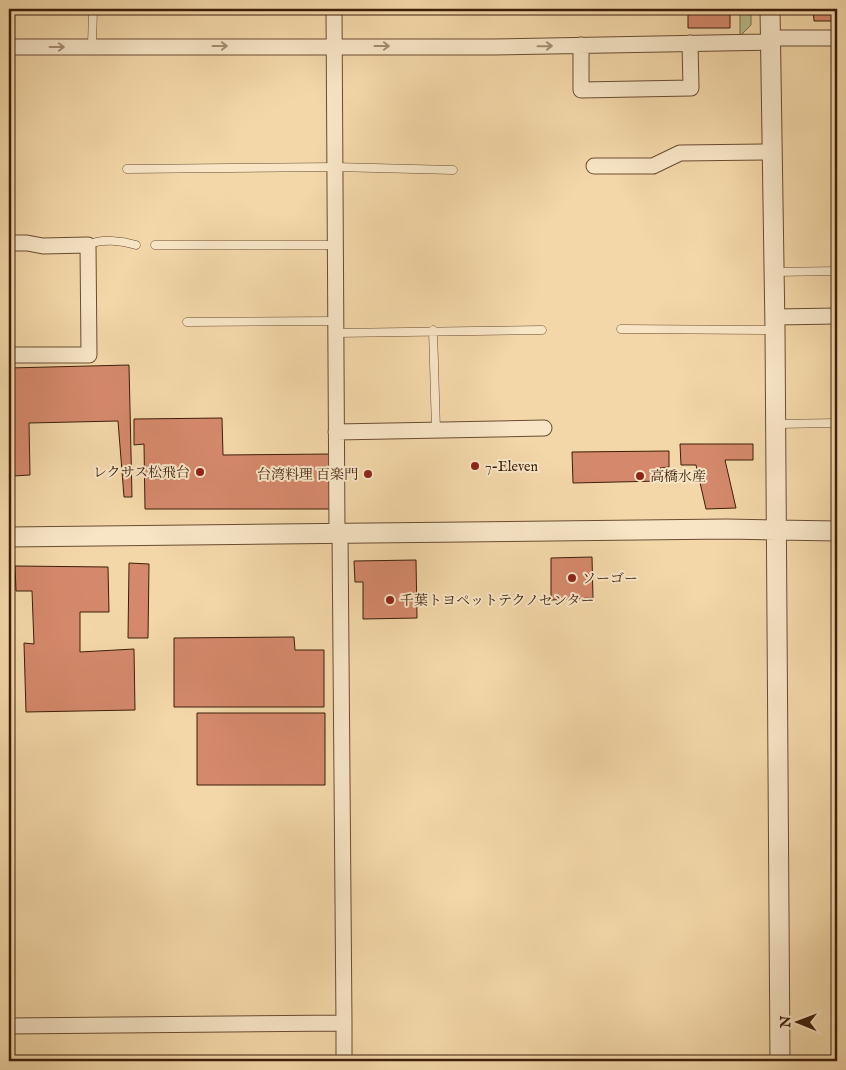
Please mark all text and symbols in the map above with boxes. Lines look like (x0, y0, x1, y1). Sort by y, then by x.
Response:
one-way arrow (212, 41, 228, 51)
one-way arrow (374, 41, 390, 51)
one-way arrow (536, 41, 553, 51)
one-way arrow (49, 42, 65, 52)
place label: 7-Eleven (485, 458, 539, 476)
marker: 7-Eleven (469, 460, 481, 472)
place label: レクサス松飛台 (93, 464, 190, 482)
marker: レクサス松飛台 (194, 466, 206, 478)
place label: 台湾料理 百楽門 (257, 466, 358, 484)
marker: 台湾料理 百楽門 (362, 468, 374, 480)
place label: 高橋水産 (650, 468, 706, 486)
marker: 高橋水産 (634, 470, 646, 482)
place label: ソーゴー (582, 570, 638, 588)
marker: ソーゴー (566, 572, 578, 584)
place label: 千葉トヨペットテクノセンター (400, 592, 594, 610)
marker: 千葉トヨペットテクノセンター (384, 594, 396, 606)
north arrow (774, 998, 824, 1048)
text: N (777, 1016, 795, 1029)

